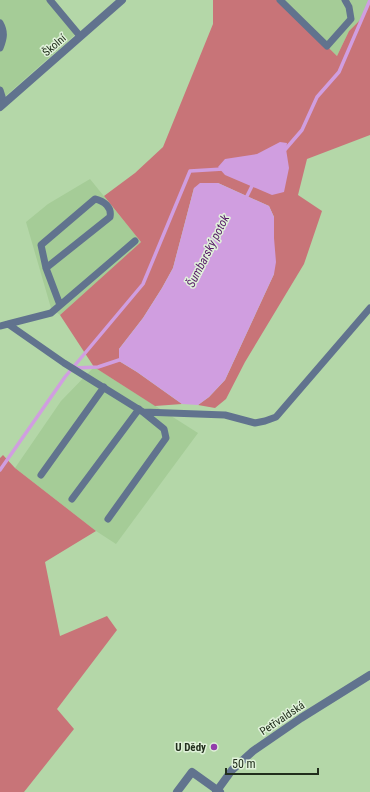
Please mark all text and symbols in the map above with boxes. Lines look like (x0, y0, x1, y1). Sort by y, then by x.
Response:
street label: Školní (40, 31, 69, 59)
water label: Šumbarský potok (183, 211, 233, 290)
street label: Petřvaldská (257, 699, 307, 738)
place label: U Dědy (175, 741, 206, 754)
marker: U Dědy (209, 742, 219, 752)
scale bar (226, 750, 318, 776)
text: 50 m (232, 757, 256, 771)

